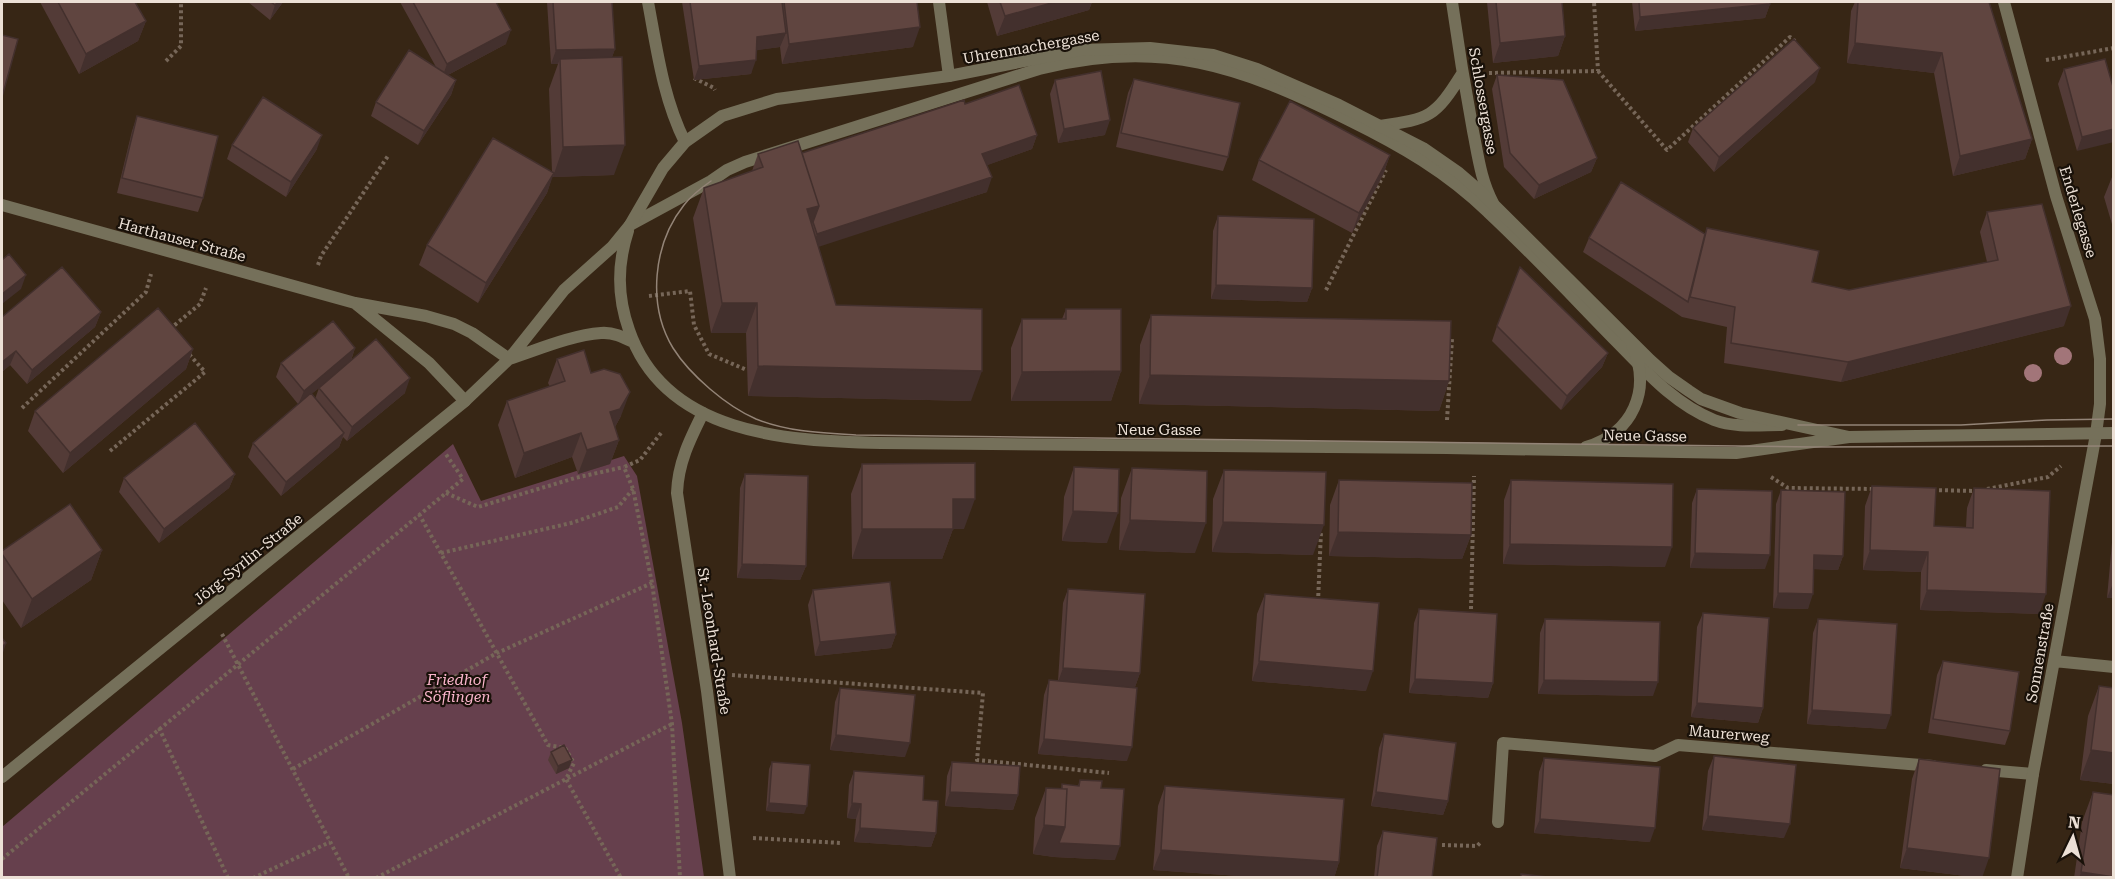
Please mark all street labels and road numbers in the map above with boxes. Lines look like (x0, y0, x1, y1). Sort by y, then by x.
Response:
street label: Uhrenmachergasse (961, 26, 1101, 68)
street label: Schlossergasse (1465, 46, 1501, 156)
street label: Enderlegasse (2056, 164, 2100, 260)
street label: Harthauser Straße (116, 214, 248, 266)
street label: Neue Gasse (1117, 421, 1201, 439)
street label: Neue Gasse (1603, 426, 1687, 446)
street label: Jörg-Syrlin-Straße (190, 510, 306, 608)
street label: St.-Leonhard-Straße (693, 566, 735, 716)
street label: Sonnenstraße (2022, 602, 2058, 704)
street label: Maurerweg (1688, 722, 1771, 747)

